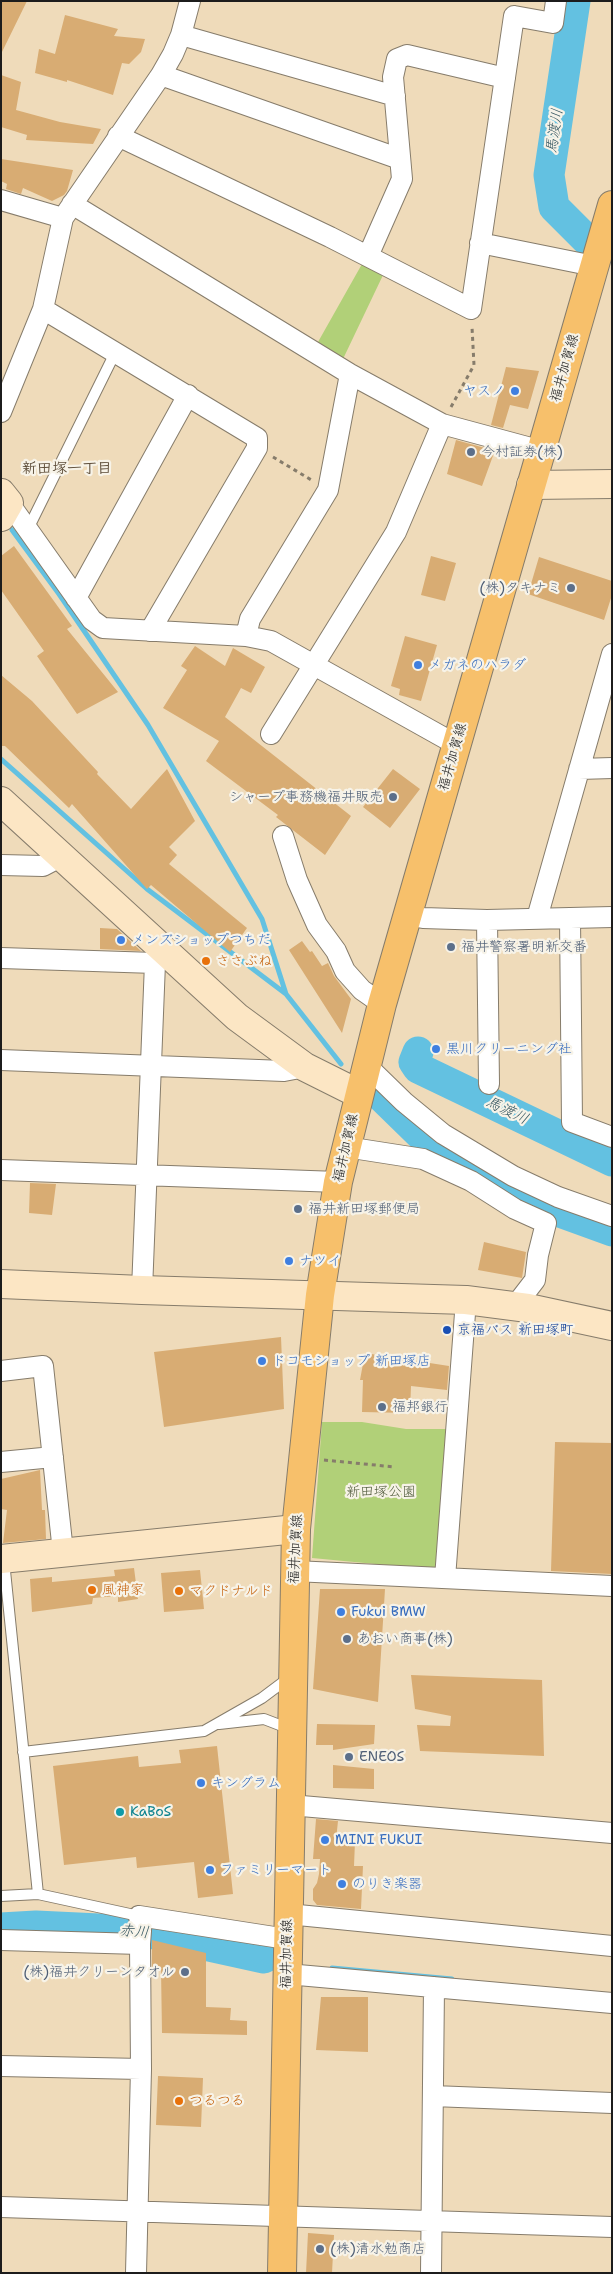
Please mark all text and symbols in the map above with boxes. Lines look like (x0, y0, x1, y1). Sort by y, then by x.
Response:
water label: 馬渡川 (543, 107, 567, 155)
street label: 福井加賀線 (547, 332, 583, 404)
place label: ヤスノ (463, 383, 505, 399)
marker: ヤスノ (509, 385, 521, 397)
place label: 今村証券(株) (481, 444, 563, 460)
marker: 今村証券(株) (465, 446, 477, 458)
district label: 新田塚一丁目 (22, 460, 112, 478)
place label: (株)タキナミ (479, 580, 561, 596)
marker: (株)タキナミ (565, 582, 577, 594)
place label: メガネのハラダ (428, 657, 526, 673)
marker: メガネのハラダ (412, 659, 424, 671)
street label: 福井加賀線 (435, 721, 471, 793)
place label: シャープ事務機福井販売 (229, 789, 383, 805)
marker: シャープ事務機福井販売 (387, 791, 399, 803)
place label: メンズショップつちだ (131, 932, 271, 948)
marker: メンズショップつちだ (115, 934, 127, 946)
place label: 福井警察署明新交番 (461, 939, 587, 955)
marker: 福井警察署明新交番 (445, 941, 457, 953)
place label: ささぶね (216, 953, 272, 969)
marker: ささぶね (200, 955, 212, 967)
place label: 黒川クリーニング社 (446, 1041, 572, 1057)
marker: 黒川クリーニング社 (430, 1043, 442, 1055)
water label: 馬渡川 (483, 1093, 531, 1129)
street label: 福井加賀線 (330, 1112, 362, 1184)
place label: 福井新田塚郵便局 (308, 1201, 420, 1217)
marker: 福井新田塚郵便局 (292, 1203, 304, 1215)
place label: ナツイ (299, 1253, 341, 1269)
marker: ナツイ (283, 1255, 295, 1267)
place label: 京福バス 新田塚町 (457, 1322, 574, 1338)
marker: 京福バス 新田塚町 (441, 1324, 453, 1336)
place label: ドコモショップ 新田塚店 (272, 1353, 431, 1369)
marker: ドコモショップ 新田塚店 (256, 1355, 268, 1367)
place label: 福邦銀行 (392, 1399, 448, 1415)
marker: 福邦銀行 (376, 1401, 388, 1413)
park label: 新田塚公園 (346, 1484, 416, 1500)
street label: 福井加賀線 (286, 1514, 306, 1584)
place label: 風神家 (102, 1582, 144, 1598)
place label: マクドナルド (189, 1583, 273, 1599)
marker: 風神家 (86, 1584, 98, 1596)
marker: マクドナルド (173, 1585, 185, 1597)
place label: Fukui BMW (351, 1604, 426, 1620)
marker: Fukui BMW (335, 1606, 347, 1618)
place label: あおい商事(株) (357, 1631, 453, 1647)
marker: あおい商事(株) (341, 1633, 353, 1645)
place label: ENEOS (359, 1749, 404, 1765)
marker: ENEOS (343, 1751, 355, 1763)
place label: キングラム (211, 1775, 281, 1791)
marker: キングラム (195, 1777, 207, 1789)
place label: KaBoS (130, 1804, 171, 1820)
marker: KaBoS (114, 1806, 126, 1818)
place label: MINI FUKUI (335, 1832, 422, 1848)
marker: MINI FUKUI (319, 1834, 331, 1846)
place label: ファミリーマート (220, 1862, 332, 1878)
marker: ファミリーマート (204, 1864, 216, 1876)
place label: のりき楽器 (352, 1876, 422, 1892)
marker: のりき楽器 (336, 1878, 348, 1890)
street label: 福井加賀線 (278, 1919, 296, 1989)
water label: 赤川 (118, 1922, 150, 1942)
place label: (株)福井クリーンタオル (23, 1964, 175, 1980)
marker: (株)福井クリーンタオル (179, 1966, 191, 1978)
place label: つるつる (189, 2093, 245, 2109)
marker: つるつる (173, 2095, 185, 2107)
place label: (株)清水勉商店 (330, 2241, 426, 2257)
marker: (株)清水勉商店 (314, 2243, 326, 2255)

